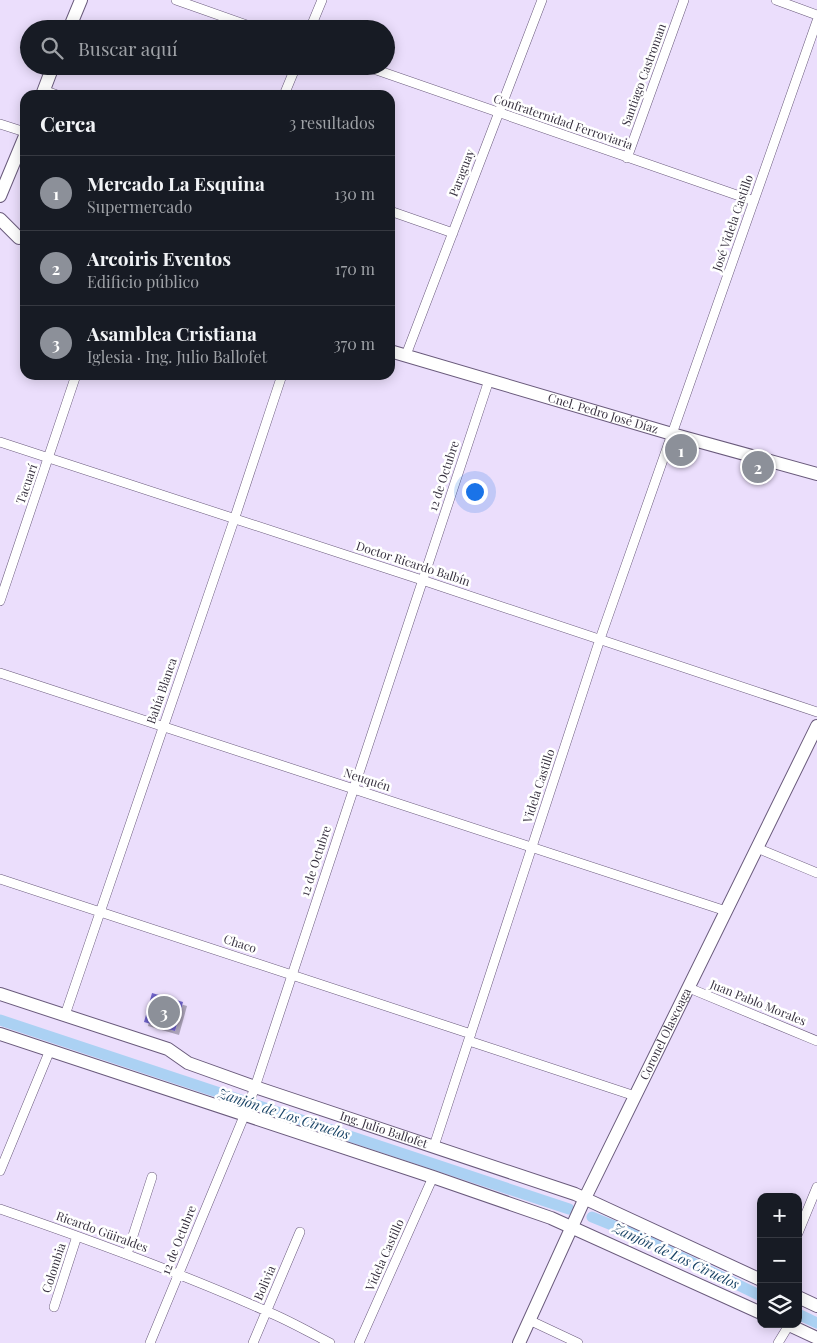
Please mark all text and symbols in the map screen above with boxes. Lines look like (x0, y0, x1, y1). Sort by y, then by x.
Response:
search box (20, 20, 395, 75)
street label: Santiago Castroman (617, 21, 669, 128)
icon: search (38, 34, 66, 62)
text: Buscar aquí (78, 35, 178, 61)
street label: Confraternidad Ferroviaria (492, 90, 635, 152)
text: Cerca (40, 109, 96, 137)
text: 3 resultados (289, 112, 375, 133)
street label: Paraguay (445, 147, 477, 199)
text: Mercado La Esquina (87, 170, 265, 196)
street label: José Videla Castillo (708, 172, 756, 274)
text: 1 (53, 183, 59, 204)
text: 130 m (334, 183, 375, 204)
text: Supermercado (87, 196, 192, 217)
text: Arcoiris Eventos (87, 245, 231, 271)
text: 2 (52, 258, 60, 279)
text: 170 m (335, 258, 375, 279)
text: Edificio público (87, 271, 199, 292)
text: Asamblea Cristiana (87, 320, 257, 346)
text: 3 (52, 333, 60, 354)
text: 370 m (333, 333, 375, 354)
text: Iglesia · Ing. Julio Ballofet (87, 346, 267, 367)
street label: Cnel. Pedro José Díaz (546, 389, 661, 437)
pin: 1 (665, 431, 697, 469)
street label: 12 de Octubre (424, 438, 462, 513)
pin: 2 (742, 448, 774, 486)
street label: Tacuarí (12, 461, 40, 506)
your location (462, 479, 488, 505)
street label: Doctor Ricardo Balbín (354, 537, 472, 589)
street label: Bahía Blanca (142, 656, 180, 726)
street label: Videla Castillo (518, 746, 558, 826)
street label: Neuquén (342, 764, 393, 794)
street label: 12 de Octubre (296, 823, 334, 898)
street label: Chaco (222, 930, 259, 956)
street label: Juan Pablo Morales (707, 975, 809, 1029)
street label: Coronel Olascoaga (635, 985, 694, 1082)
pin: 3 (148, 993, 180, 1031)
water label: Zanjón de Los Ciruelos (215, 1083, 353, 1144)
street label: Ing. Julio Ballofet (338, 1107, 431, 1151)
map controls (757, 1193, 802, 1328)
button: + (757, 1193, 802, 1238)
street label: 12 de Octubre (157, 1203, 199, 1277)
street label: Ricardo Güiraldes (54, 1207, 151, 1255)
street label: Videla Castillo (361, 1216, 407, 1294)
water label: Zanjón de Los Ciruelos (609, 1217, 743, 1293)
button: − (757, 1238, 802, 1283)
street label: Colombia (37, 1241, 69, 1295)
street label: Bolivia (250, 1263, 279, 1302)
button: layers (757, 1283, 802, 1328)

